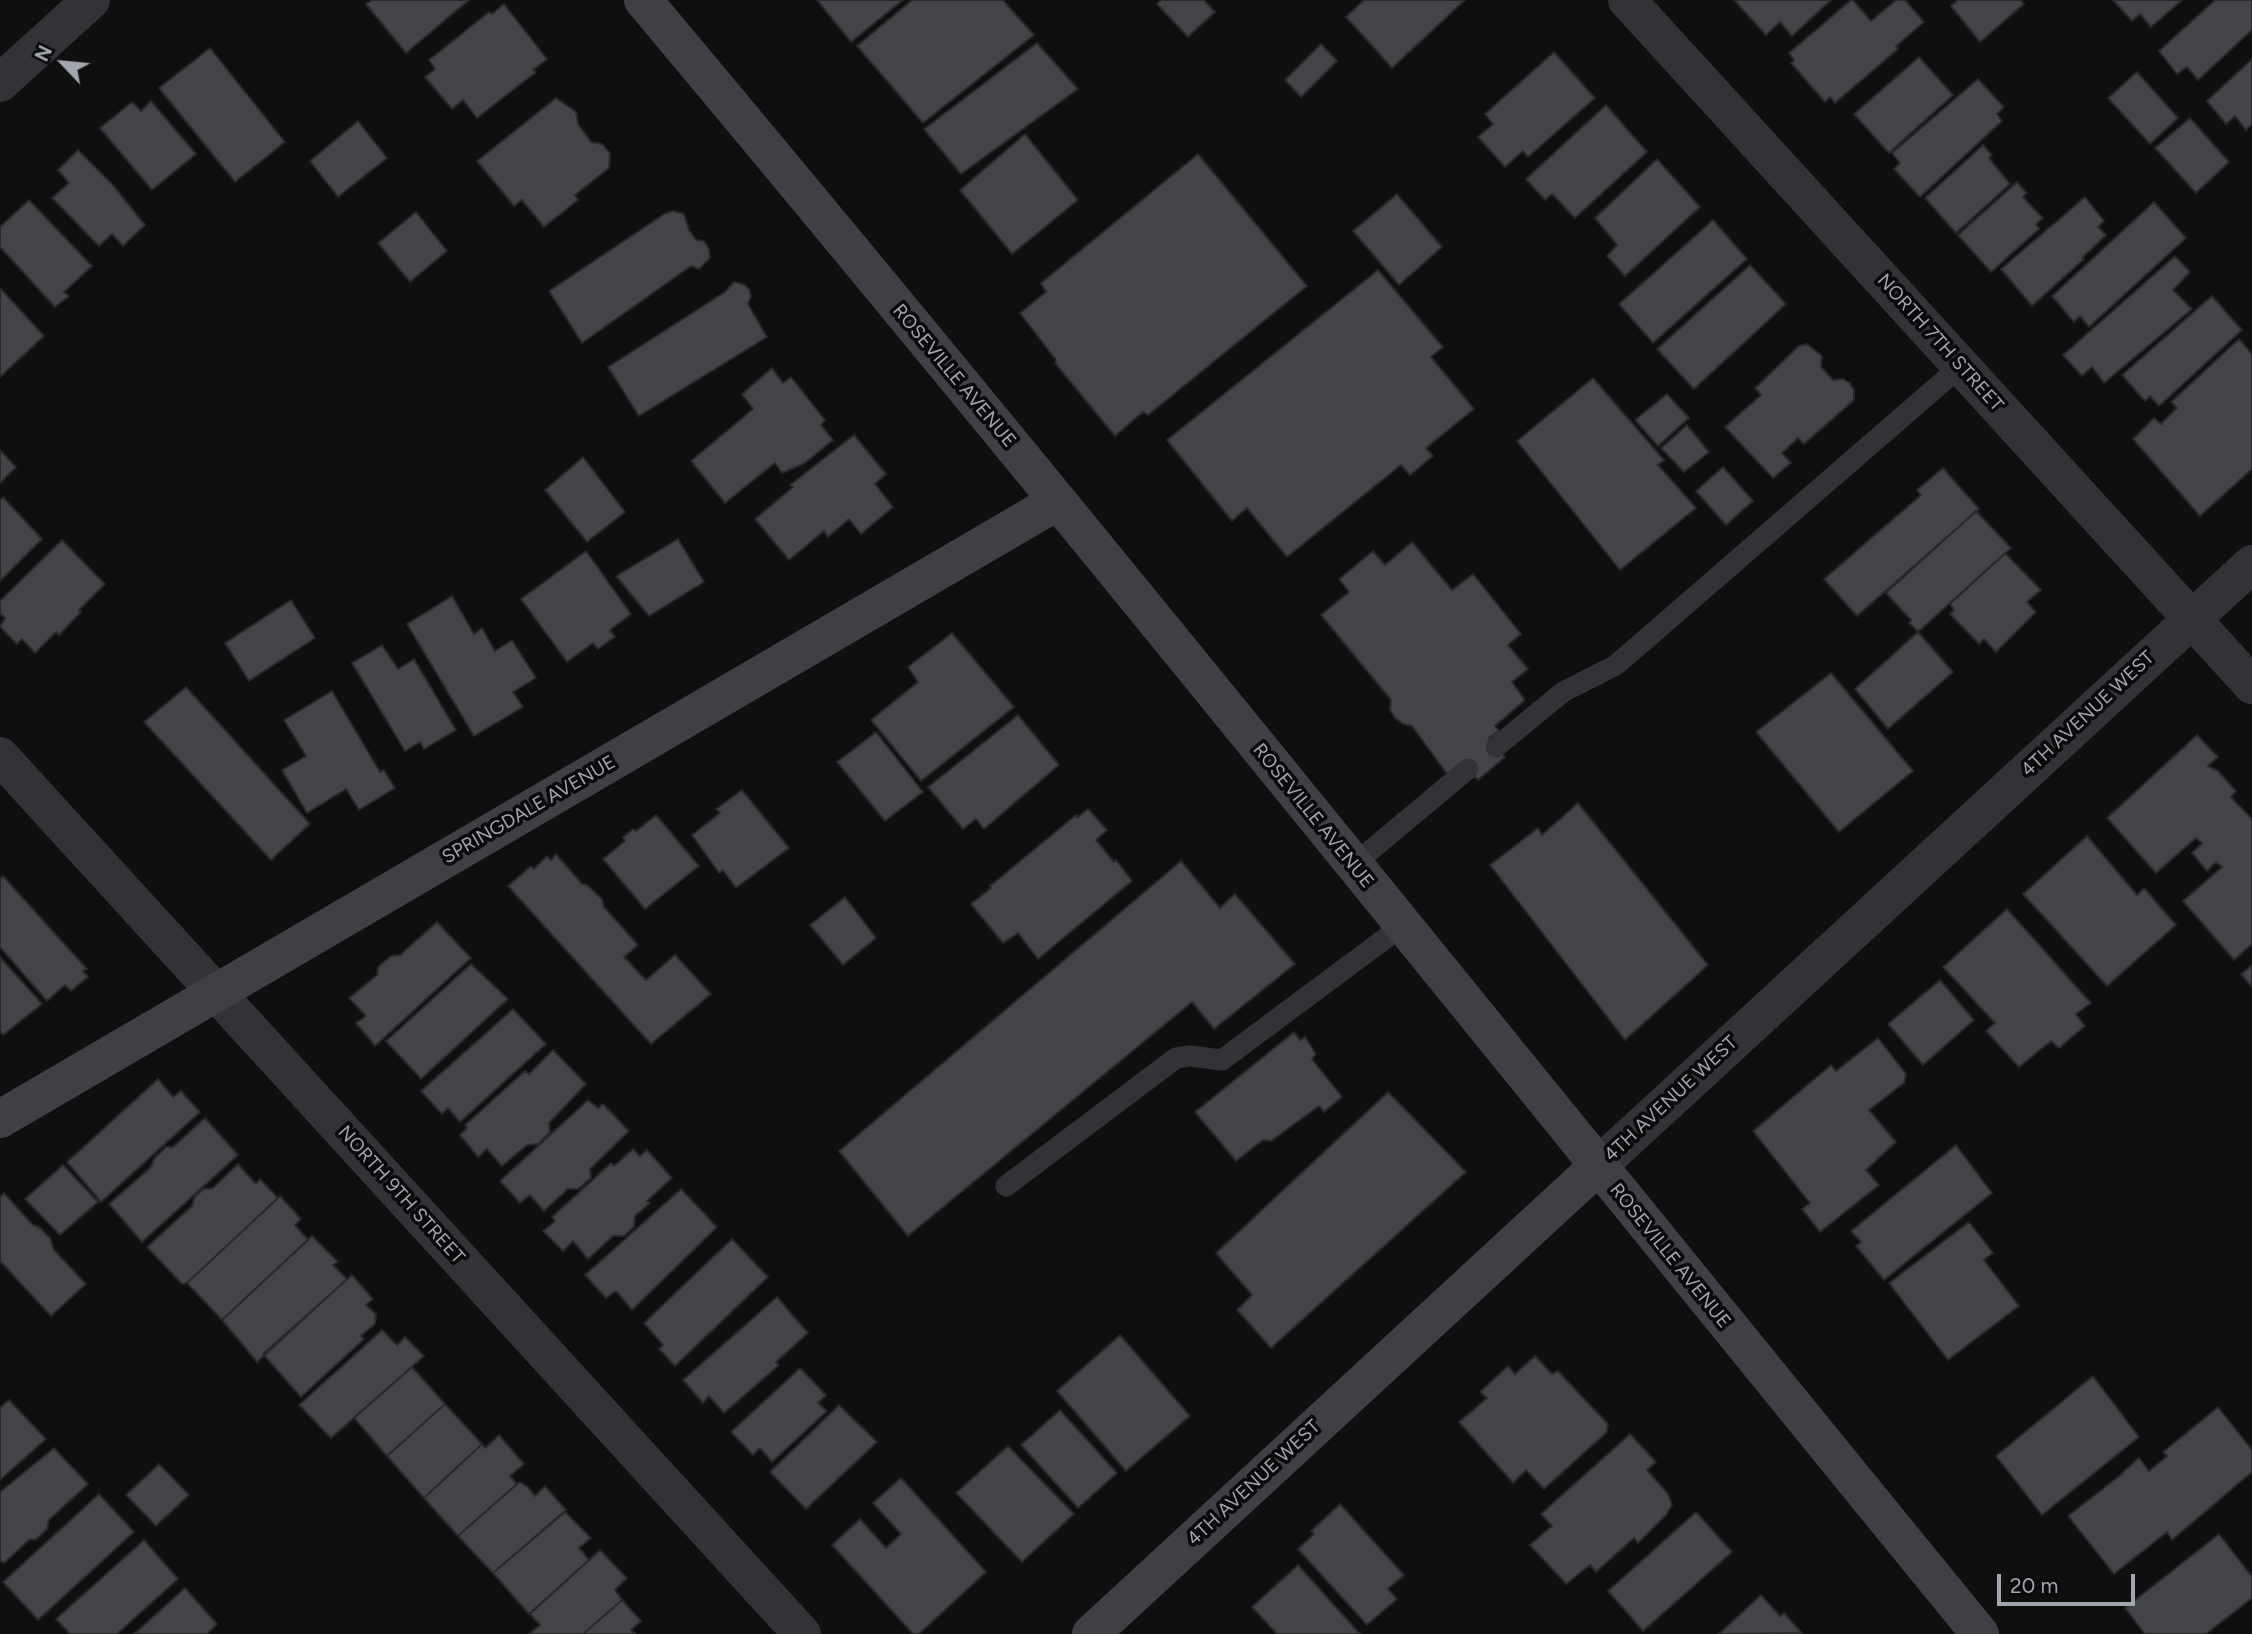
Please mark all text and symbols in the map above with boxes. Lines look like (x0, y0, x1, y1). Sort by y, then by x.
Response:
north arrow (28, 28, 98, 98)
text: N (30, 42, 57, 65)
street label: NORTH 7TH STREET (1872, 269, 2008, 417)
street label: ROSEVILLE AVENUE (888, 300, 1020, 452)
street label: 4TH AVENUE WEST (2017, 647, 2159, 781)
street label: ROSEVILLE AVENUE (1248, 739, 1378, 893)
street label: SPRINGDALE AVENUE (438, 751, 620, 869)
street label: 4TH AVENUE WEST (1600, 1032, 1742, 1166)
street label: NORTH 9TH STREET (333, 1121, 469, 1269)
street label: ROSEVILLE AVENUE (1605, 1179, 1735, 1333)
street label: 4TH AVENUE WEST (1183, 1416, 1325, 1550)
scale bar (2000, 1560, 2138, 1604)
text: 20 m (2010, 1573, 2058, 1598)

